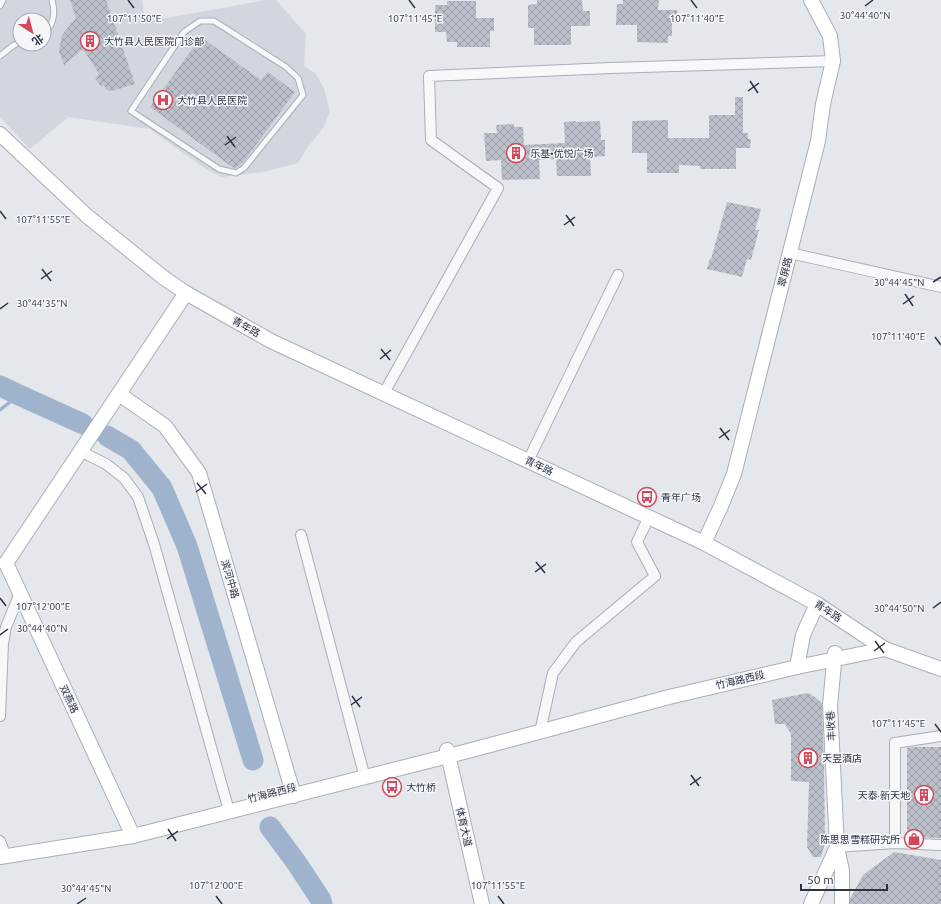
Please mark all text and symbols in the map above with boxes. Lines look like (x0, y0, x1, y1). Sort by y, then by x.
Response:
text: 30°44'40"N (840, 10, 890, 21)
north arrow (12, 12, 52, 52)
text: 107°11'50"E (107, 13, 162, 24)
text: 107°11'45"E (388, 13, 443, 24)
text: 107°11'40"E (670, 13, 725, 24)
building icon: 大竹县人民医院门诊部 (79, 30, 101, 52)
text: 北 (30, 32, 46, 48)
place label: 大竹县人民医院门诊部 (104, 36, 204, 47)
hospital icon: 大竹县人民医院 (152, 89, 174, 111)
place label: 大竹县人民医院 (177, 95, 247, 106)
building icon: 乐基•优悦广场 (505, 142, 527, 164)
place label: 乐基•优悦广场 (530, 148, 594, 159)
text: 107°11'55"E (16, 214, 71, 225)
street label: 翠屏路 (776, 256, 794, 288)
text: 30°44'45"N (874, 277, 924, 288)
text: 30°44'35"N (17, 298, 67, 309)
street label: 青年路 (230, 315, 262, 339)
text: 107°11'40"E (871, 331, 926, 342)
street label: 青年路 (523, 455, 555, 477)
bus stop icon: 青年广场 (636, 486, 658, 508)
place label: 青年广场 (661, 492, 701, 503)
street label: 滨河中路 (219, 558, 241, 600)
street label: 青年路 (812, 598, 844, 624)
text: 107°12'00"E (16, 601, 71, 612)
text: 30°44'50"N (874, 603, 924, 614)
text: 30°44'40"N (17, 623, 67, 634)
street label: 竹海路西段 (714, 669, 766, 691)
street label: 双燕路 (58, 683, 80, 715)
street label: 丰收巷 (825, 711, 837, 741)
text: 107°11'45"E (871, 718, 926, 729)
building icon: 天昱酒店 (797, 747, 819, 769)
place label: 天昱酒店 (822, 753, 862, 764)
bus stop icon: 大竹桥 (381, 776, 403, 798)
street label: 竹海路西段 (246, 782, 298, 804)
place label: 大竹桥 (406, 782, 436, 793)
building icon: 天泰·新天地 (913, 784, 935, 806)
place label: 天泰·新天地 (858, 790, 911, 801)
street label: 体育大道 (454, 806, 474, 848)
shop icon: 陈思思雪糕研究所 (903, 828, 925, 850)
place label: 陈思思雪糕研究所 (820, 834, 900, 845)
scale bar (801, 866, 887, 892)
text: 50 m (807, 873, 834, 886)
text: 107°12'00"E (189, 880, 244, 891)
text: 107°11'55"E (471, 880, 526, 891)
text: 30°44'45"N (61, 883, 111, 894)

